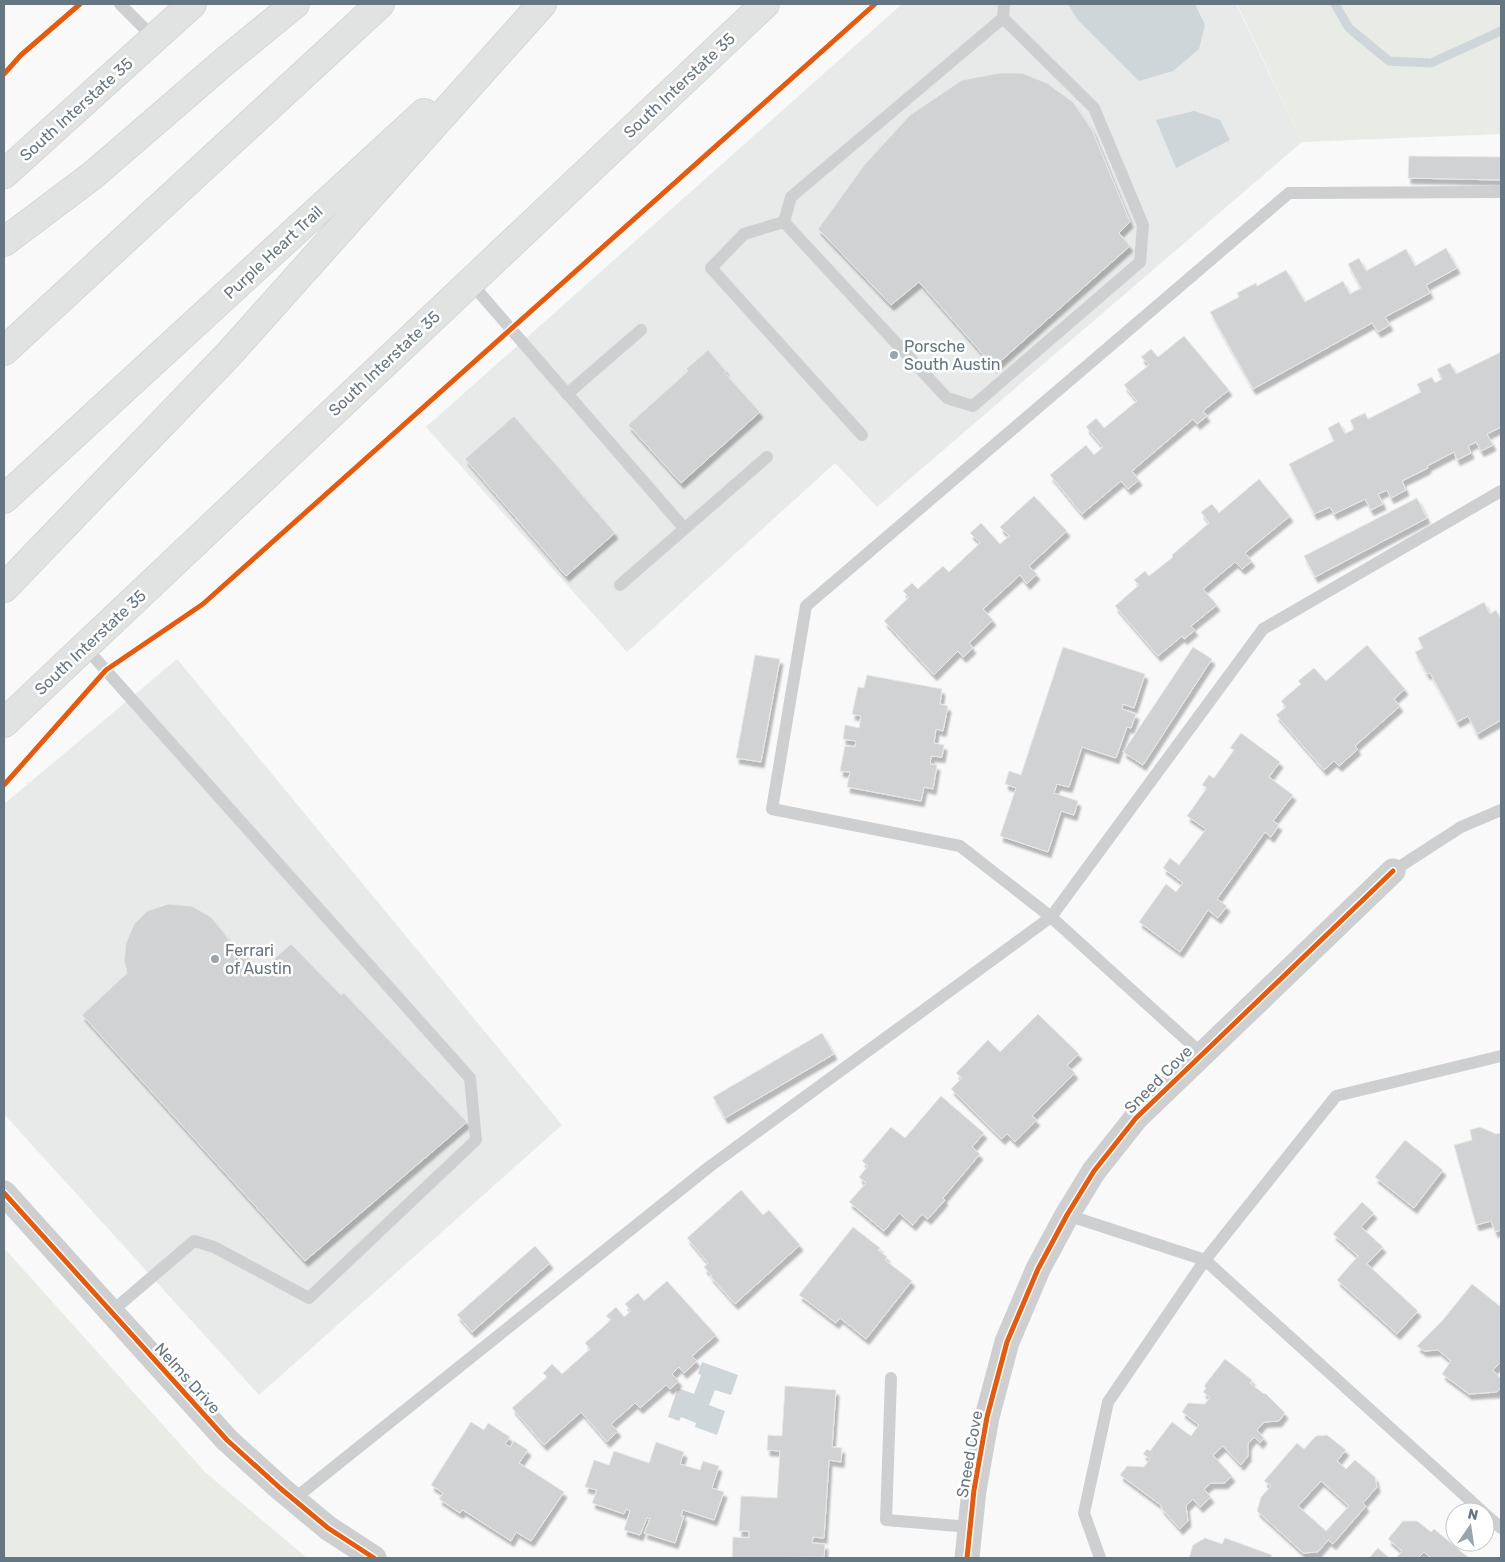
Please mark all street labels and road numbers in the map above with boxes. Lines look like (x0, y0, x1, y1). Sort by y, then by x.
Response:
street label: South Interstate 35 (620, 29, 739, 142)
street label: South Interstate 35 (16, 54, 137, 165)
street label: Purple Heart Trail (220, 202, 327, 303)
street label: South Interstate 35 (325, 307, 444, 420)
street label: South Interstate 35 (31, 586, 150, 699)
street label: Sneed Cove (1120, 1041, 1196, 1117)
street label: Nelms Drive (151, 1339, 224, 1418)
street label: Sneed Cove (952, 1409, 987, 1499)

